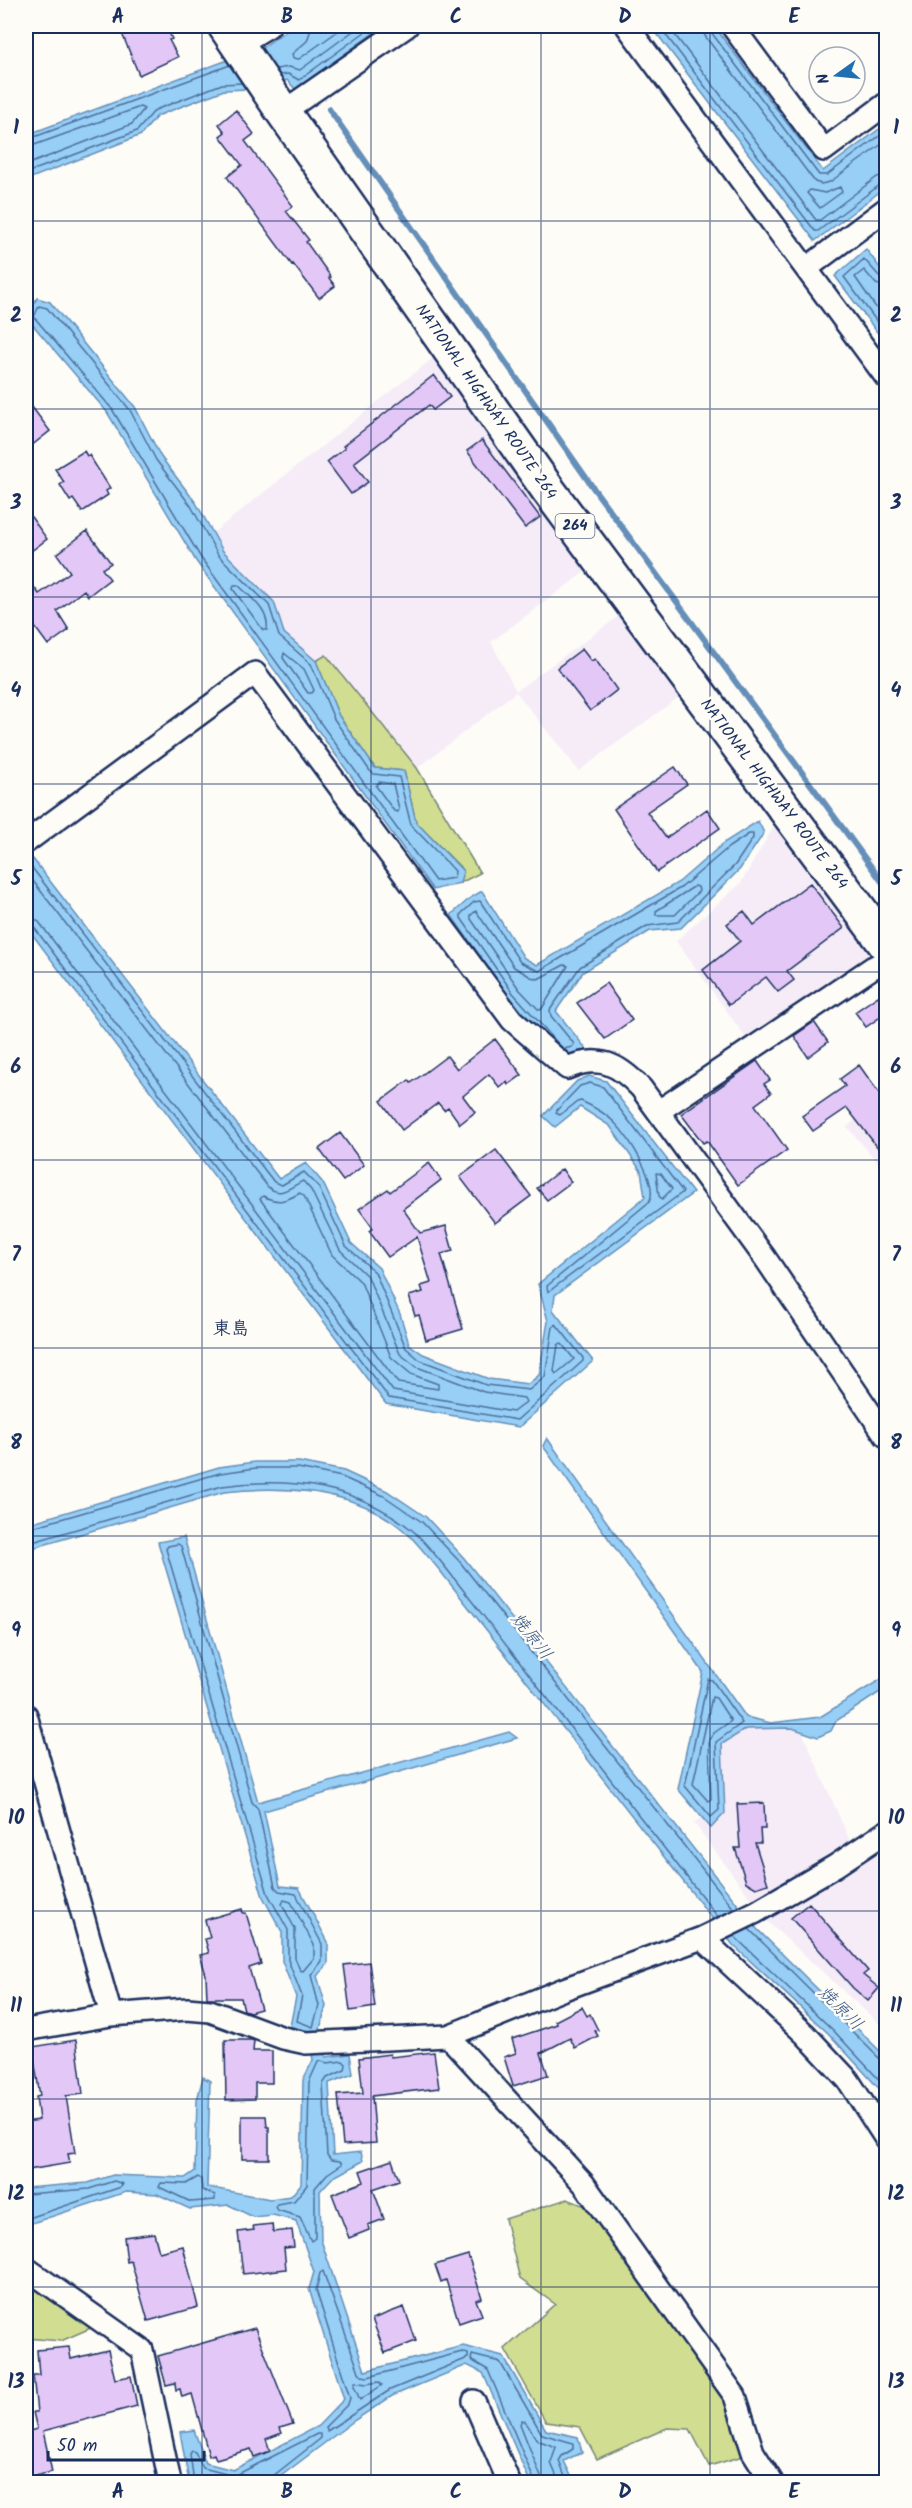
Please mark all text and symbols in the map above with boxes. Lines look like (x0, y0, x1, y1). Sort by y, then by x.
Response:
text: A (112, 2, 124, 34)
text: B (281, 2, 293, 34)
text: C (450, 2, 462, 34)
text: D (618, 2, 632, 34)
text: E (788, 2, 800, 34)
north arrow (807, 45, 867, 105)
text: N (811, 70, 837, 87)
text: 1 (13, 113, 19, 145)
text: 1 (893, 113, 899, 145)
street label: NATIONAL HIGHWAY ROUTE 264 (409, 299, 563, 505)
text: 2 (10, 301, 22, 333)
text: 2 (890, 301, 902, 333)
text: 3 (10, 488, 22, 520)
text: 3 (890, 488, 902, 520)
road number: 264 (556, 514, 594, 538)
text: 4 (11, 676, 22, 708)
text: 4 (891, 676, 902, 708)
street label: NATIONAL HIGHWAY ROUTE 264 (694, 693, 854, 895)
text: 5 (10, 864, 23, 896)
text: 5 (890, 864, 903, 896)
text: 6 (11, 1052, 22, 1084)
text: 6 (891, 1052, 902, 1084)
text: 7 (11, 1240, 21, 1272)
text: 7 (891, 1240, 901, 1272)
district label: 東島 (213, 1315, 249, 1344)
text: 8 (10, 1428, 22, 1460)
text: 8 (890, 1428, 902, 1460)
water label: 焼原川 (503, 1607, 559, 1667)
text: 9 (11, 1616, 21, 1648)
text: 9 (891, 1616, 901, 1648)
text: 10 (8, 1803, 25, 1835)
text: 10 (888, 1803, 905, 1835)
water label: 焼原川 (811, 1980, 869, 2038)
text: 11 (10, 1991, 22, 2023)
text: 11 (890, 1991, 902, 2023)
text: 12 (7, 2179, 25, 2211)
text: 12 (887, 2179, 905, 2211)
text: 13 (8, 2367, 25, 2399)
text: 13 (888, 2367, 905, 2399)
scale bar (48, 2424, 204, 2462)
text: 50 m (57, 2432, 97, 2461)
text: A (112, 2477, 124, 2508)
text: B (281, 2477, 293, 2508)
text: C (450, 2477, 462, 2508)
text: D (618, 2477, 632, 2508)
text: E (788, 2477, 800, 2508)

